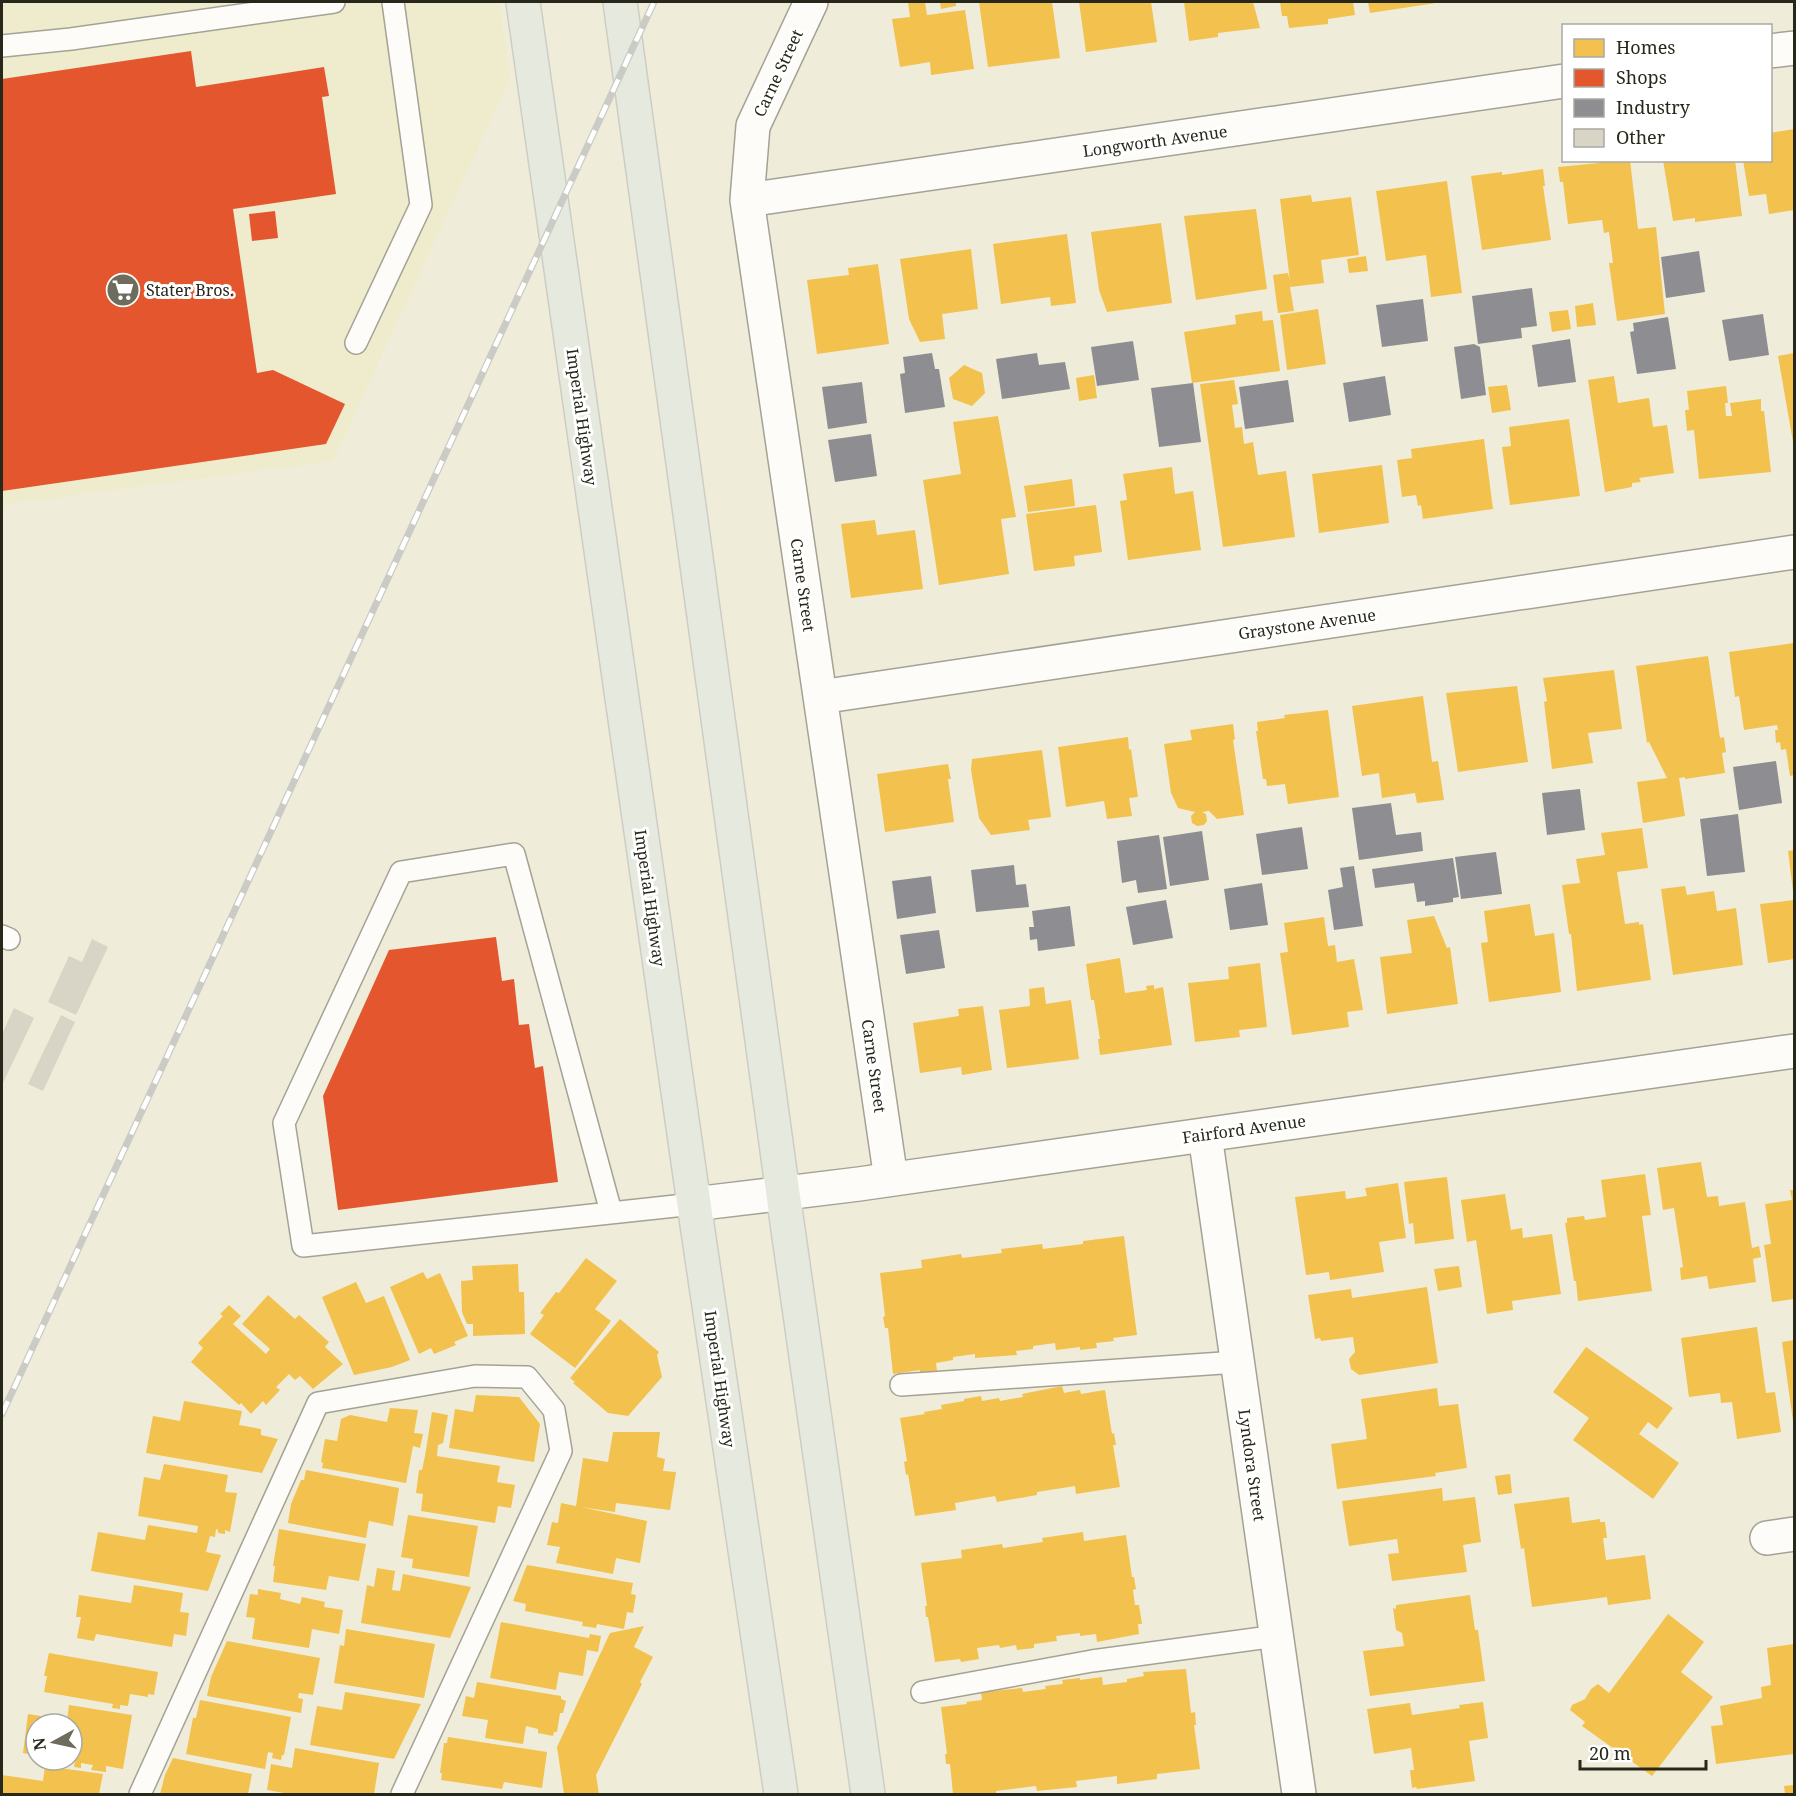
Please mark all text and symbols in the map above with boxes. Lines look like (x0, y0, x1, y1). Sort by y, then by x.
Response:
legend (1562, 24, 1772, 162)
street label: Carne Street (748, 25, 808, 120)
text: Homes (1616, 35, 1675, 59)
text: Shops (1616, 65, 1667, 89)
text: Industry (1616, 95, 1691, 119)
street label: Longworth Avenue (1081, 120, 1229, 162)
text: Other (1616, 125, 1666, 149)
supermarket icon: Stater Bros. (105, 272, 141, 308)
place label: Stater Bros. (146, 279, 234, 301)
street label: Imperial Highway (561, 347, 603, 488)
street label: Carne Street (786, 537, 820, 633)
street label: Graystone Avenue (1237, 603, 1377, 645)
street label: Imperial Highway (629, 828, 671, 969)
street label: Carne Street (857, 1018, 891, 1114)
street label: Fairford Avenue (1181, 1109, 1307, 1149)
street label: Imperial Highway (699, 1309, 741, 1450)
street label: Lyndora Street (1233, 1408, 1271, 1523)
north arrow (24, 1712, 84, 1772)
scale bar (1580, 1733, 1706, 1771)
text: N (27, 1736, 51, 1752)
text: 20 m (1589, 1741, 1631, 1765)

